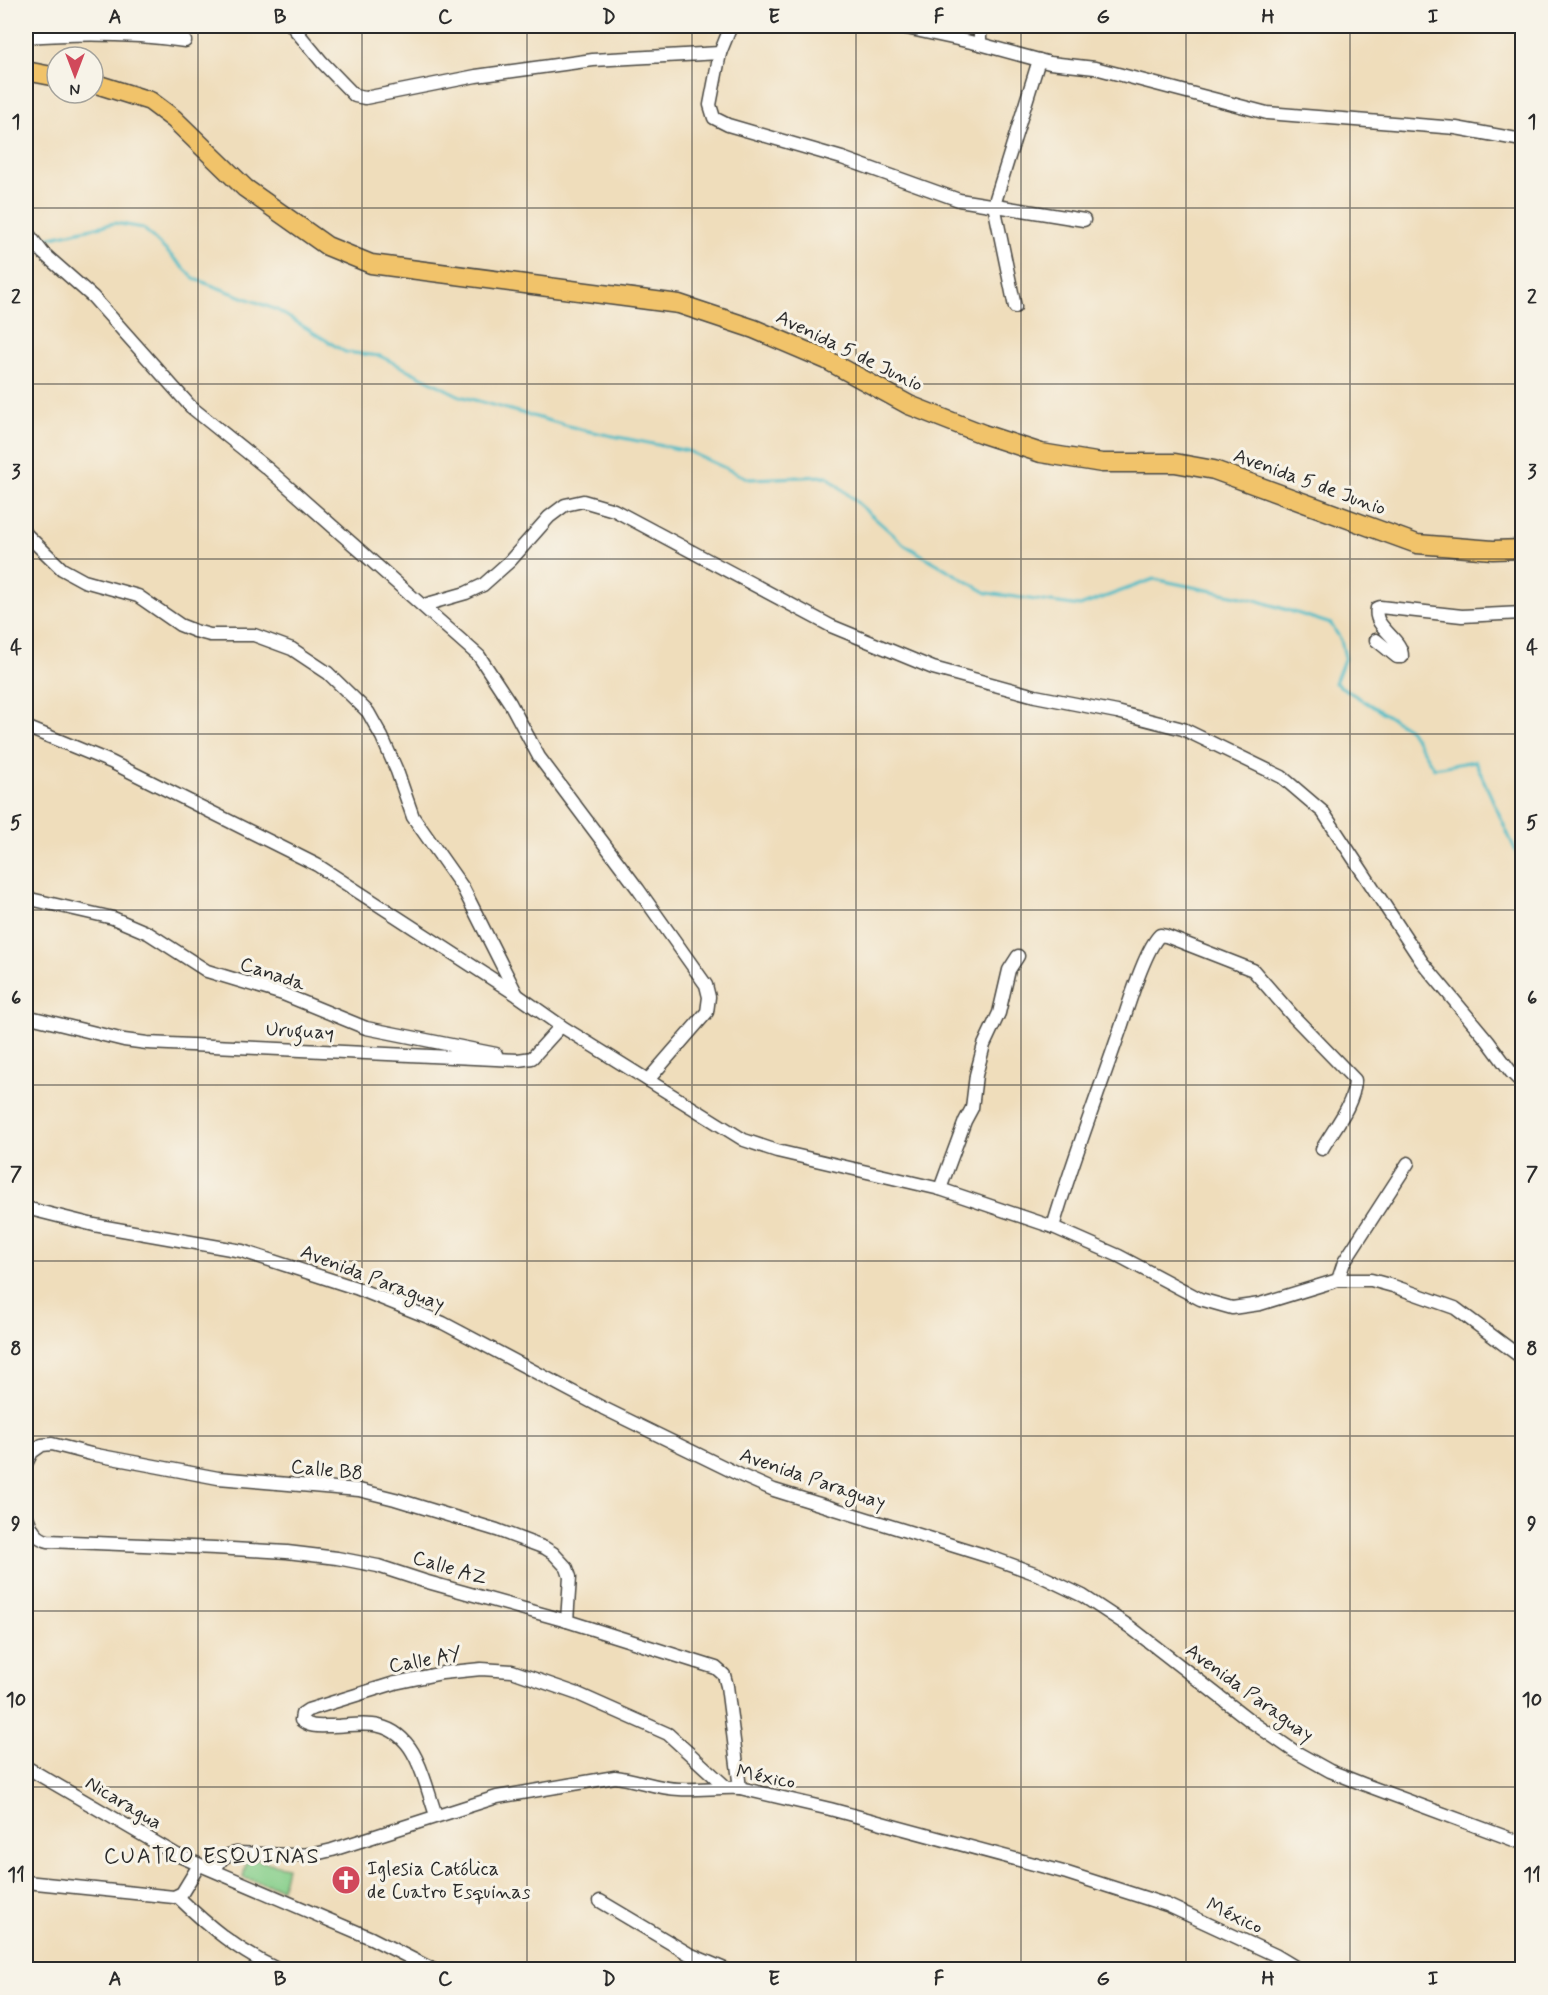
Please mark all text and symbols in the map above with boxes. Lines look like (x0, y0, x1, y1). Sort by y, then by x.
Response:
text: A (108, 4, 122, 31)
text: B (274, 4, 287, 31)
text: C (438, 4, 453, 31)
text: D (602, 4, 616, 31)
text: E (768, 4, 780, 31)
text: F (934, 4, 945, 31)
text: G (1096, 4, 1110, 31)
text: H (1261, 4, 1275, 31)
text: I (1428, 4, 1438, 31)
north arrow (45, 45, 105, 105)
text: N (70, 78, 80, 99)
text: 1 (12, 109, 20, 136)
text: 1 (1528, 109, 1536, 136)
text: 2 (11, 284, 21, 311)
text: 2 (1527, 284, 1537, 311)
street label: Avenida 5 de Junio (771, 304, 927, 399)
street label: Avenida 5 de Junio (1229, 442, 1389, 523)
text: 3 (11, 459, 21, 486)
text: 3 (1527, 459, 1537, 486)
text: 4 (10, 635, 22, 662)
text: 4 (1526, 635, 1538, 662)
text: 5 (10, 810, 22, 837)
text: 5 (1526, 810, 1538, 837)
street label: Canada (236, 951, 310, 998)
text: 6 (11, 985, 21, 1012)
text: 6 (1527, 985, 1537, 1012)
street label: Uruguay (265, 1016, 335, 1049)
text: 7 (10, 1161, 22, 1188)
text: 7 (1526, 1161, 1538, 1188)
street label: Avenida Paraguay (296, 1238, 449, 1319)
text: 8 (10, 1336, 22, 1363)
text: 8 (1526, 1336, 1538, 1363)
street label: Avenida Paraguay (736, 1442, 889, 1518)
street label: Calle B8 (289, 1453, 364, 1488)
text: 9 (11, 1511, 21, 1538)
text: 9 (1527, 1511, 1537, 1538)
street label: Calle AZ (409, 1544, 490, 1593)
street label: Avenida Paraguay (1179, 1637, 1319, 1750)
street label: Calle AY (387, 1641, 464, 1680)
text: 10 (6, 1687, 26, 1714)
text: 10 (1522, 1687, 1542, 1714)
street label: México (734, 1759, 798, 1796)
street label: Nicaragua (80, 1770, 167, 1837)
district label: CUATRO ESQUINAS (104, 1843, 320, 1871)
place label: Iglesia Católica de Cuatro Esquinas (367, 1856, 531, 1906)
text: 11 (7, 1862, 25, 1889)
text: 11 (1523, 1862, 1541, 1889)
church icon: Iglesia Católica de Cuatro Esquinas (330, 1864, 362, 1896)
street label: México (1202, 1891, 1267, 1941)
text: A (108, 1966, 122, 1993)
text: B (274, 1966, 287, 1993)
text: C (438, 1966, 453, 1993)
text: D (602, 1966, 616, 1993)
text: E (768, 1966, 780, 1993)
text: F (934, 1966, 945, 1993)
text: G (1096, 1966, 1110, 1993)
text: H (1261, 1966, 1275, 1993)
text: I (1428, 1966, 1438, 1993)

